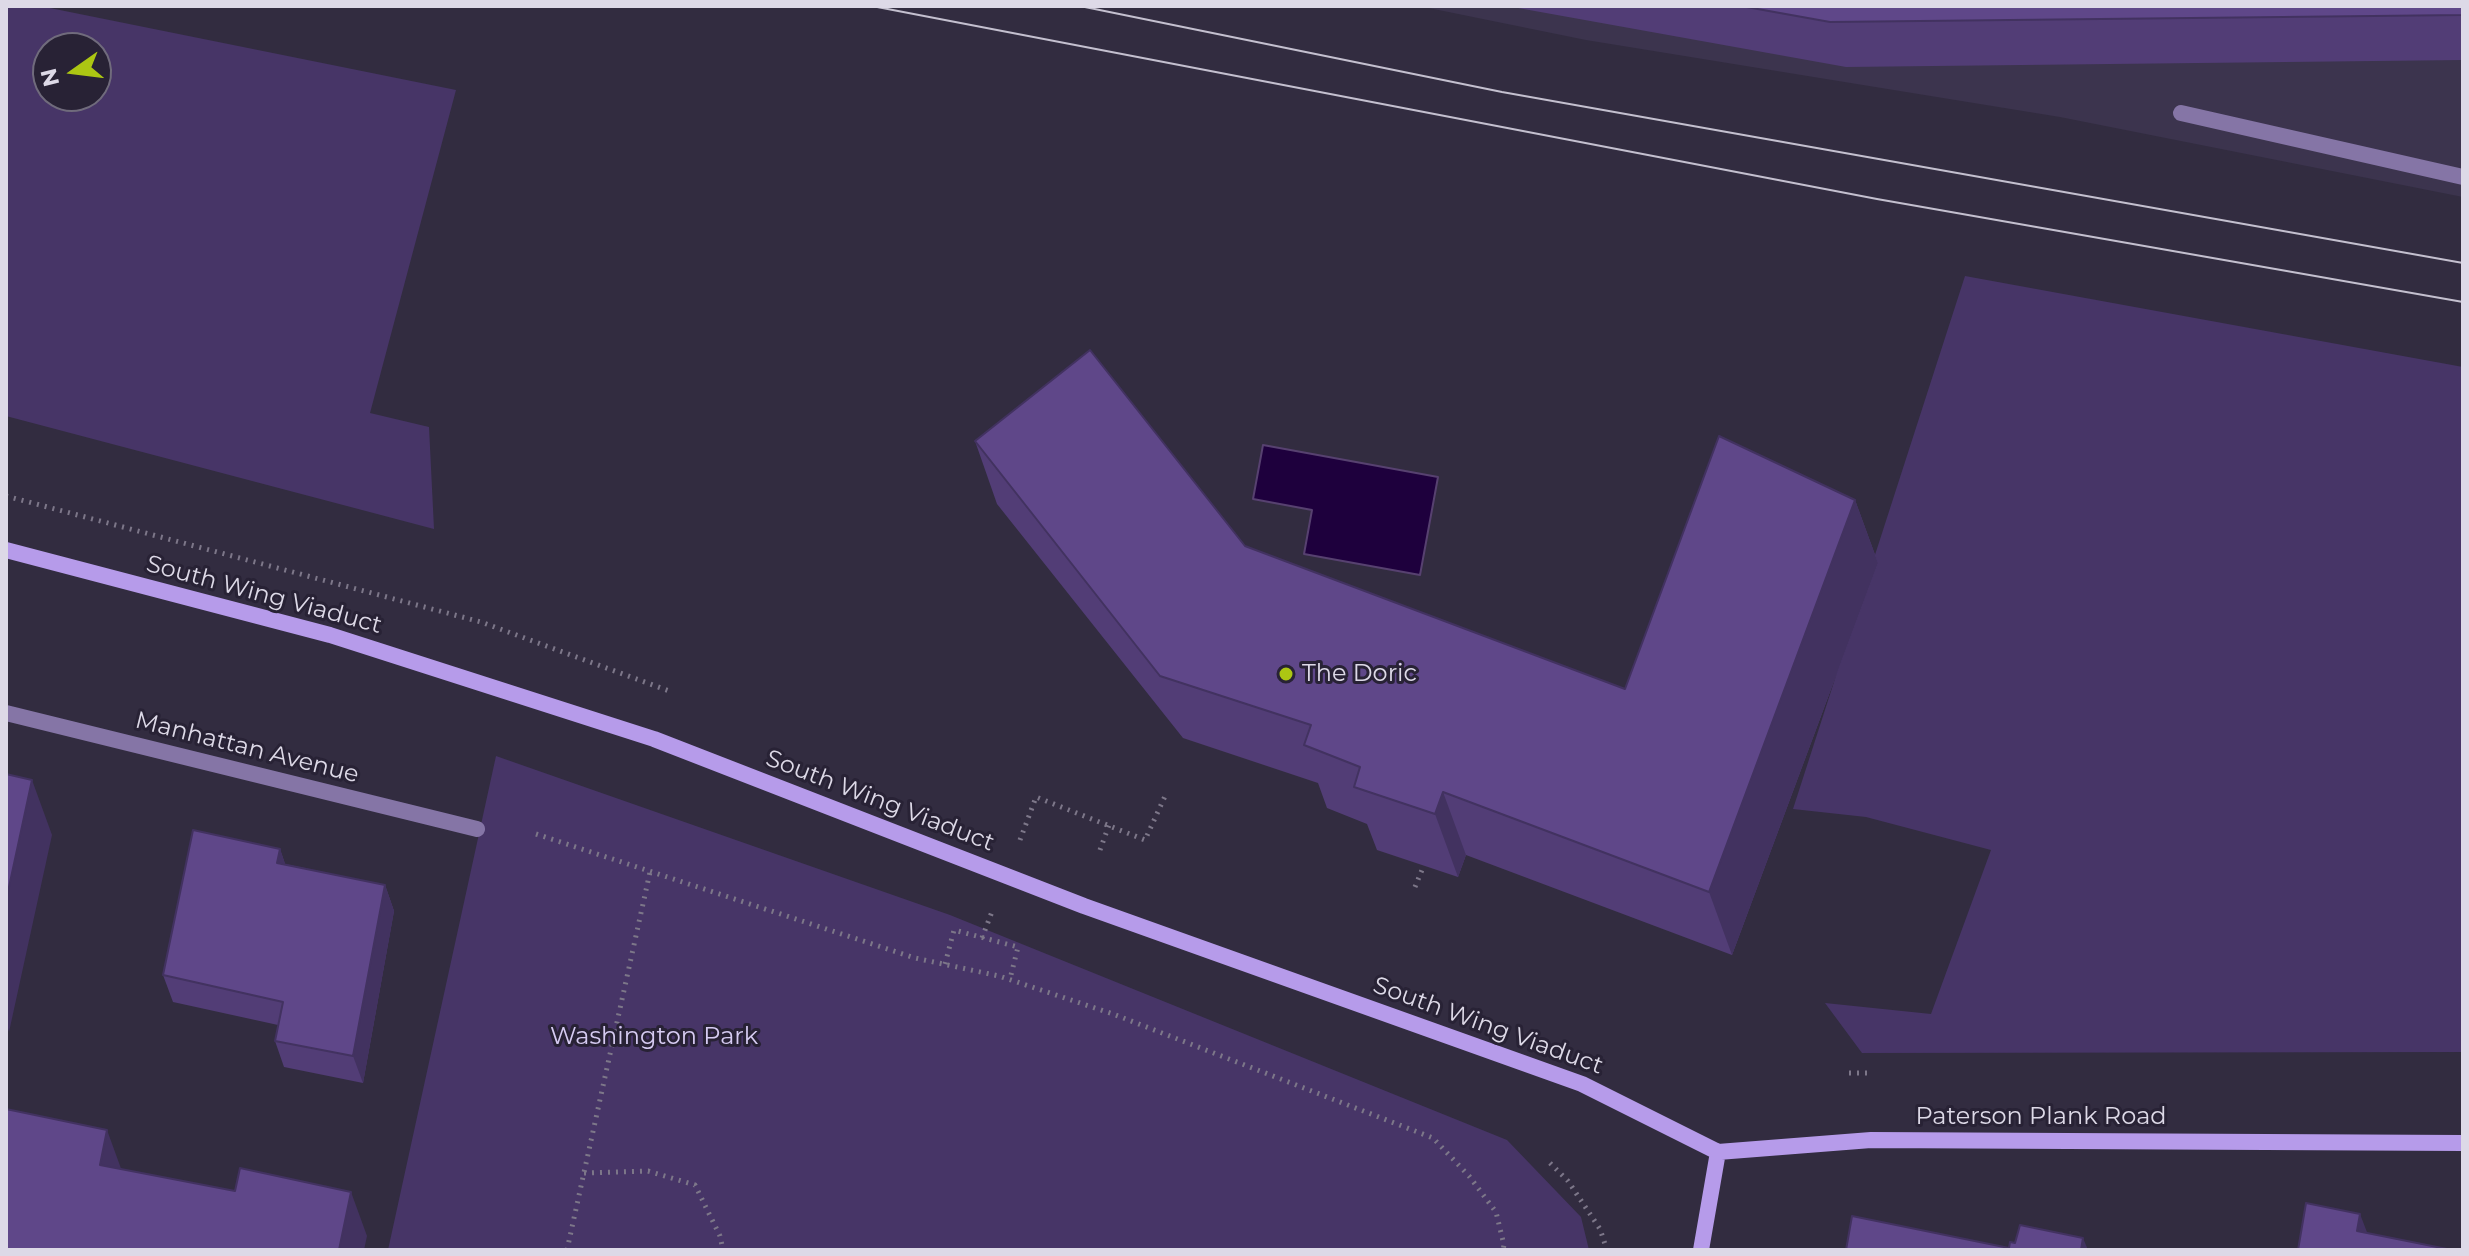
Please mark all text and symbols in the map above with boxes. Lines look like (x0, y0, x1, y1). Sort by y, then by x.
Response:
north arrow (32, 32, 112, 112)
text: N (35, 66, 65, 89)
street label: South Wing Viaduct (143, 550, 385, 640)
place label: The Doric (1302, 660, 1417, 688)
marker: The Doric (1277, 665, 1295, 683)
street label: Manhattan Avenue (132, 706, 362, 790)
street label: South Wing Viaduct (762, 744, 998, 858)
street label: South Wing Viaduct (1369, 971, 1607, 1081)
park label: Washington Park (550, 1023, 758, 1051)
street label: Paterson Plank Road (1915, 1103, 2167, 1131)

